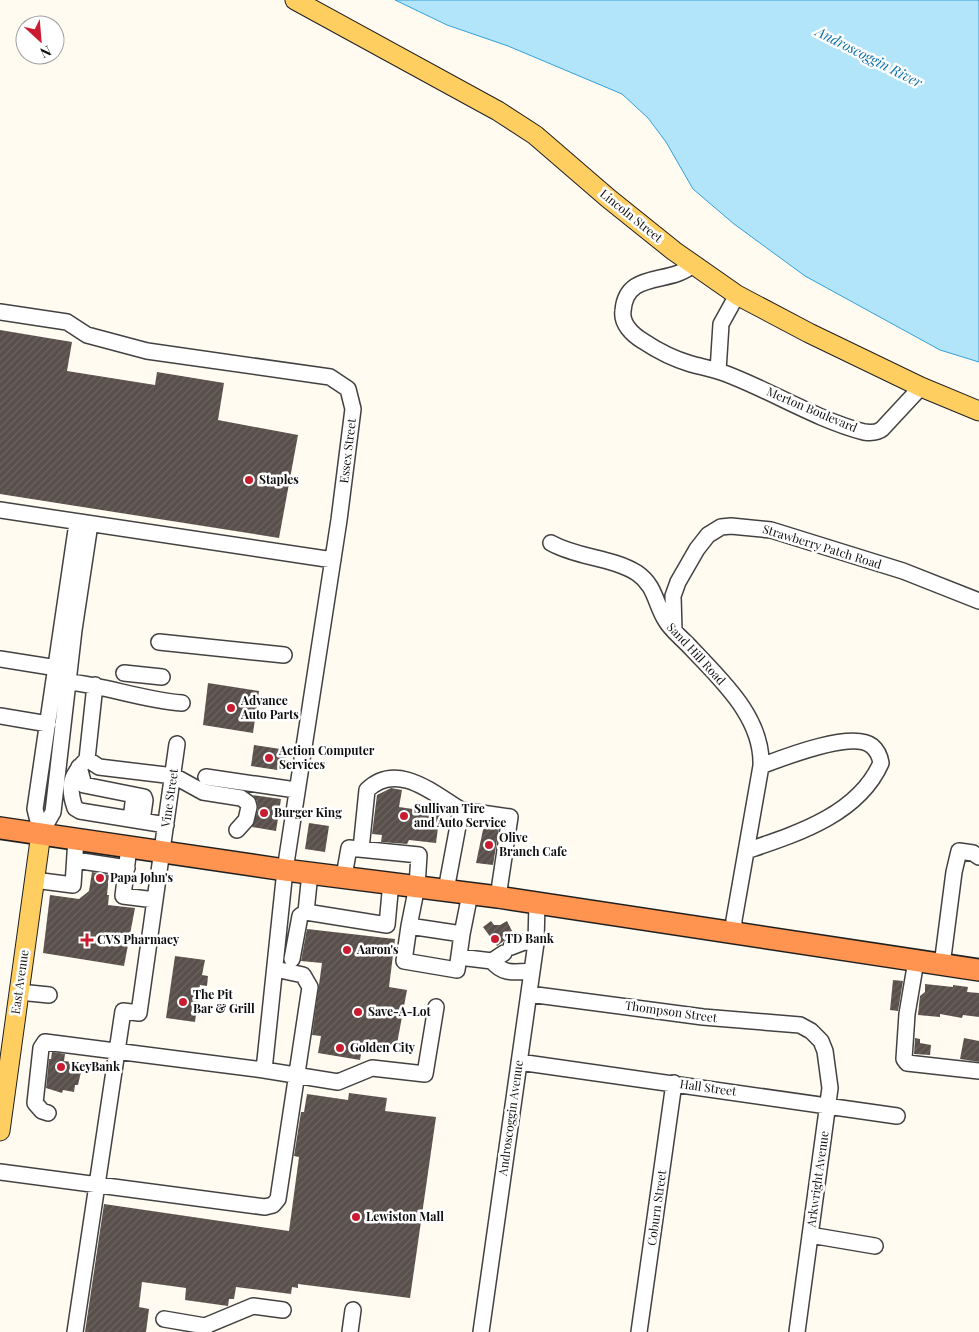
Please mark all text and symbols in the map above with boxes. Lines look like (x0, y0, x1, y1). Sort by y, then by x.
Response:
north arrow (15, 15, 65, 65)
water label: Androscoggin River (811, 21, 926, 92)
text: N (37, 41, 55, 63)
street label: Lincoln Street (597, 185, 667, 246)
street label: Merton Boulevard (765, 383, 860, 435)
street label: Essex Street (335, 417, 359, 484)
place label: Staples (259, 471, 299, 487)
marker: Staples (243, 474, 255, 486)
street label: Strawberry Patch Road (761, 520, 884, 572)
street label: Sand Hill Road (664, 619, 730, 688)
place label: Advance Auto Parts (240, 692, 299, 722)
marker: Advance Auto Parts (225, 702, 237, 714)
place label: Action Computer Services (278, 742, 375, 772)
marker: Action Computer Services (263, 752, 275, 764)
street label: Vine Street (157, 767, 181, 829)
place label: Sullivan Tire and Auto Service (414, 800, 506, 830)
place label: Burger King (274, 804, 342, 820)
marker: Burger King (258, 807, 270, 819)
marker: Sullivan Tire and Auto Service (398, 810, 410, 822)
place label: Olive Branch Cafe (499, 829, 567, 859)
marker: Olive Branch Cafe (483, 839, 495, 851)
place label: Papa John's (110, 869, 173, 885)
marker: Papa John's (94, 872, 106, 884)
place label: TD Bank (505, 930, 555, 946)
place label: CVS Pharmacy (97, 931, 180, 947)
marker: TD Bank (489, 933, 501, 945)
marker: CVS Pharmacy (81, 934, 93, 946)
place label: Aaron's (356, 941, 399, 957)
marker: Aaron's (341, 944, 353, 956)
street label: East Avenue (7, 949, 31, 1015)
place label: The Pit Bar & Grill (193, 986, 255, 1016)
marker: The Pit Bar & Grill (177, 996, 189, 1008)
street label: Thompson Street (624, 997, 719, 1026)
place label: Save-A-Lot (368, 1003, 431, 1019)
marker: Save-A-Lot (352, 1006, 364, 1018)
place label: Golden City (350, 1039, 416, 1055)
marker: Golden City (334, 1042, 346, 1054)
place label: KeyBank (71, 1058, 121, 1074)
street label: Androscoggin Avenue (494, 1059, 526, 1178)
marker: KeyBank (55, 1061, 67, 1073)
street label: Hall Street (679, 1075, 738, 1099)
street label: Arkwright Avenue (802, 1130, 832, 1229)
street label: Coburn Street (643, 1168, 669, 1247)
place label: Lewiston Mall (366, 1208, 444, 1224)
marker: Lewiston Mall (350, 1211, 362, 1223)

